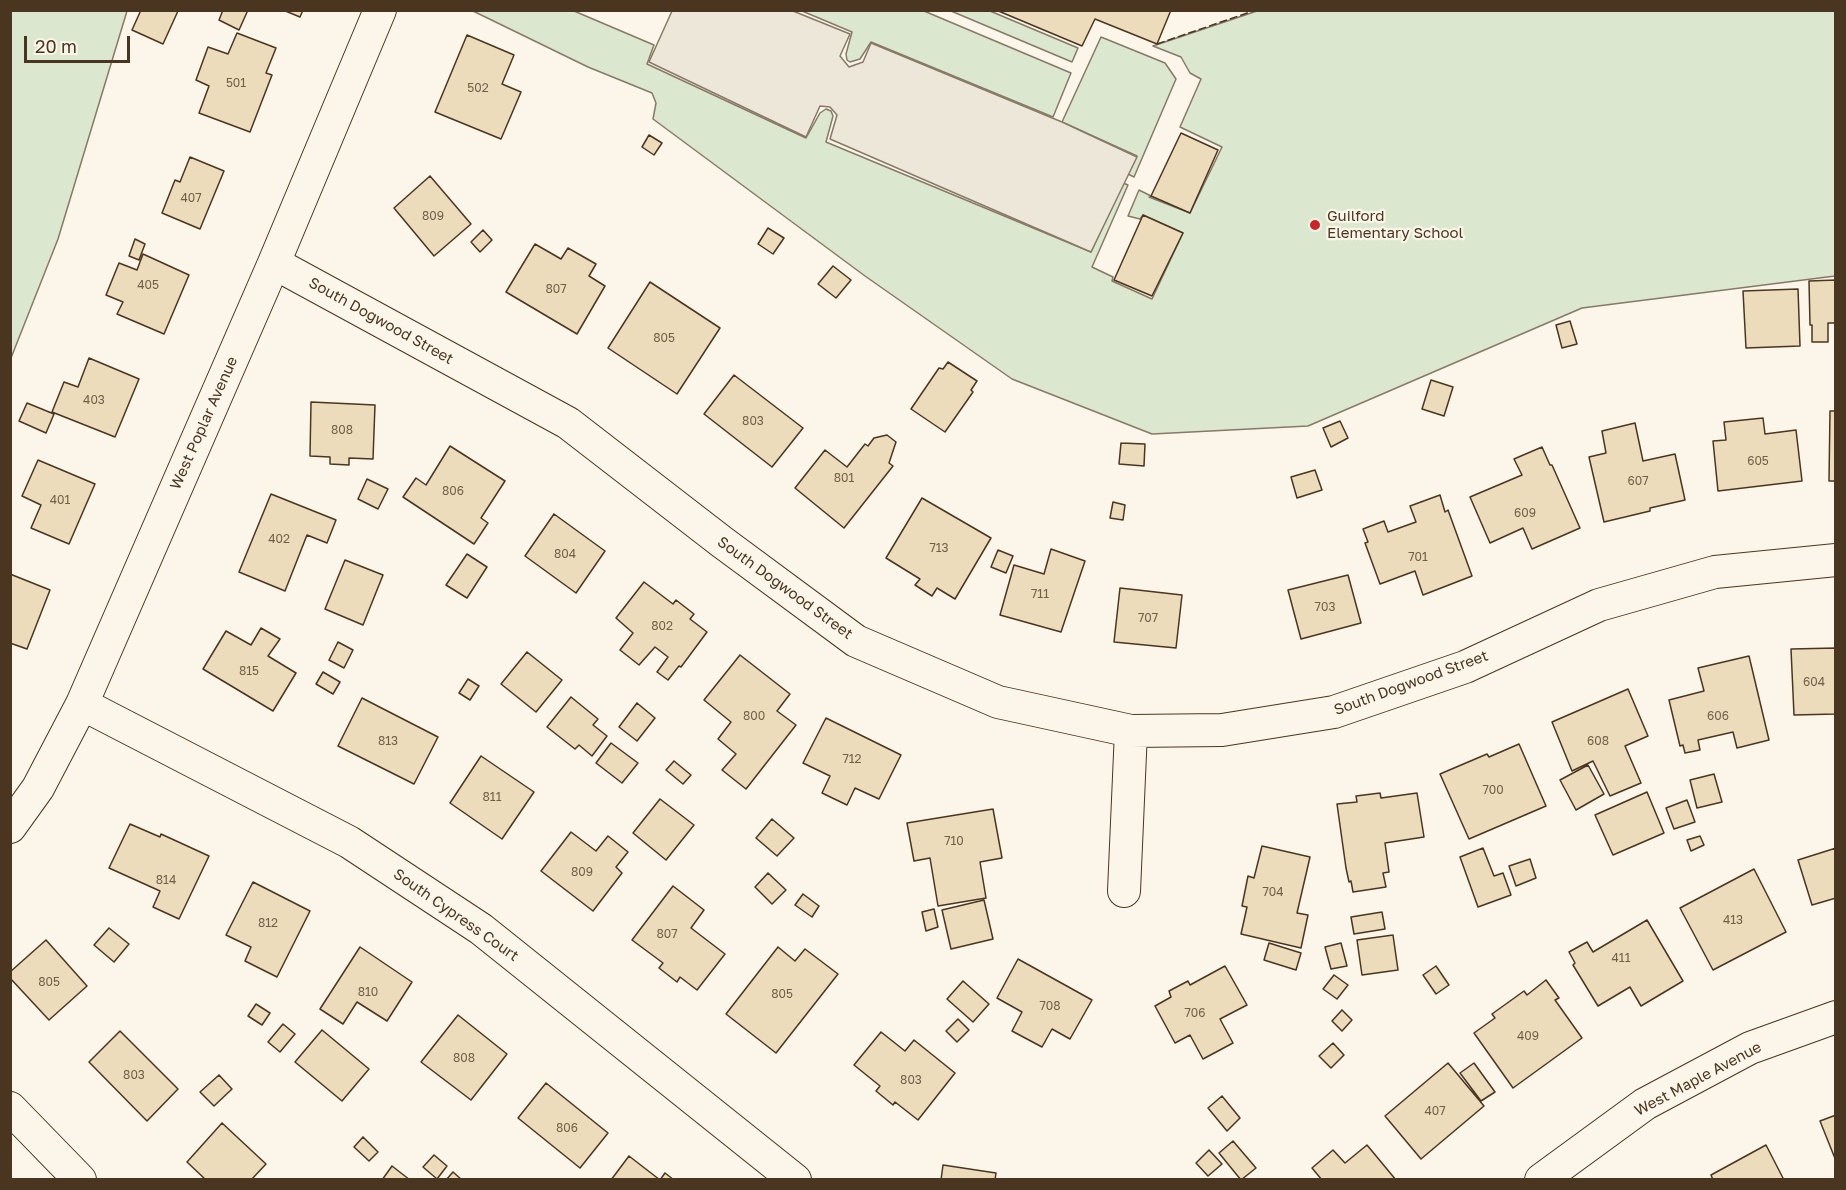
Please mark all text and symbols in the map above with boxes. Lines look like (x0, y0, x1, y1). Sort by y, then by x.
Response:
scale bar (27, 24, 134, 62)
text: 20 m (35, 35, 77, 57)
house number: 501 (226, 76, 246, 90)
house number: 502 (467, 81, 489, 95)
house number: 407 (180, 191, 202, 205)
place label: Guilford Elementary School (1327, 207, 1463, 242)
house number: 809 (422, 209, 444, 223)
marker: Guilford Elementary School (1308, 218, 1322, 232)
street label: South Dogwood Street (305, 274, 457, 368)
house number: 405 (137, 278, 159, 292)
house number: 807 (545, 282, 567, 296)
house number: 805 (653, 331, 675, 345)
street label: West Poplar Avenue (167, 354, 241, 492)
house number: 403 (83, 393, 105, 407)
house number: 803 (742, 414, 764, 428)
house number: 808 (331, 423, 353, 437)
house number: 605 (1747, 454, 1769, 468)
house number: 801 (834, 471, 854, 485)
house number: 607 (1627, 474, 1649, 488)
house number: 806 (442, 484, 464, 498)
house number: 401 (50, 493, 70, 507)
house number: 609 (1514, 506, 1536, 520)
house number: 402 (268, 532, 290, 546)
street label: South Dogwood Street (714, 533, 856, 643)
house number: 713 (929, 541, 949, 555)
house number: 804 (554, 547, 576, 561)
house number: 701 (1408, 550, 1428, 564)
house number: 711 (1031, 587, 1049, 601)
house number: 703 (1315, 600, 1335, 614)
house number: 707 (1138, 611, 1158, 625)
house number: 802 (651, 619, 673, 633)
street label: South Dogwood Street (1331, 647, 1491, 719)
house number: 815 (239, 664, 259, 678)
house number: 604 (1803, 675, 1825, 689)
house number: 800 (743, 709, 765, 723)
house number: 606 (1707, 709, 1729, 723)
house number: 813 (378, 734, 398, 748)
house number: 608 (1587, 734, 1609, 748)
house number: 712 (842, 752, 862, 766)
house number: 700 (1482, 783, 1504, 797)
house number: 811 (483, 790, 501, 804)
house number: 710 (944, 834, 964, 848)
street label: South Cypress Court (390, 865, 522, 965)
house number: 809 (571, 865, 593, 879)
house number: 814 (156, 873, 176, 887)
house number: 704 (1262, 885, 1284, 899)
house number: 413 (1723, 913, 1743, 927)
house number: 812 (258, 916, 278, 930)
house number: 807 (656, 927, 678, 941)
house number: 411 (1612, 951, 1630, 965)
house number: 805 (38, 975, 60, 989)
house number: 810 (358, 985, 378, 999)
house number: 805 (771, 987, 793, 1001)
house number: 708 (1039, 999, 1061, 1013)
house number: 706 (1184, 1006, 1206, 1020)
house number: 409 (1517, 1029, 1539, 1043)
street label: West Maple Avenue (1632, 1038, 1764, 1120)
house number: 808 (453, 1051, 475, 1065)
house number: 803 (123, 1068, 145, 1082)
house number: 803 (900, 1073, 922, 1087)
house number: 407 (1424, 1104, 1446, 1118)
house number: 806 (556, 1121, 578, 1135)

